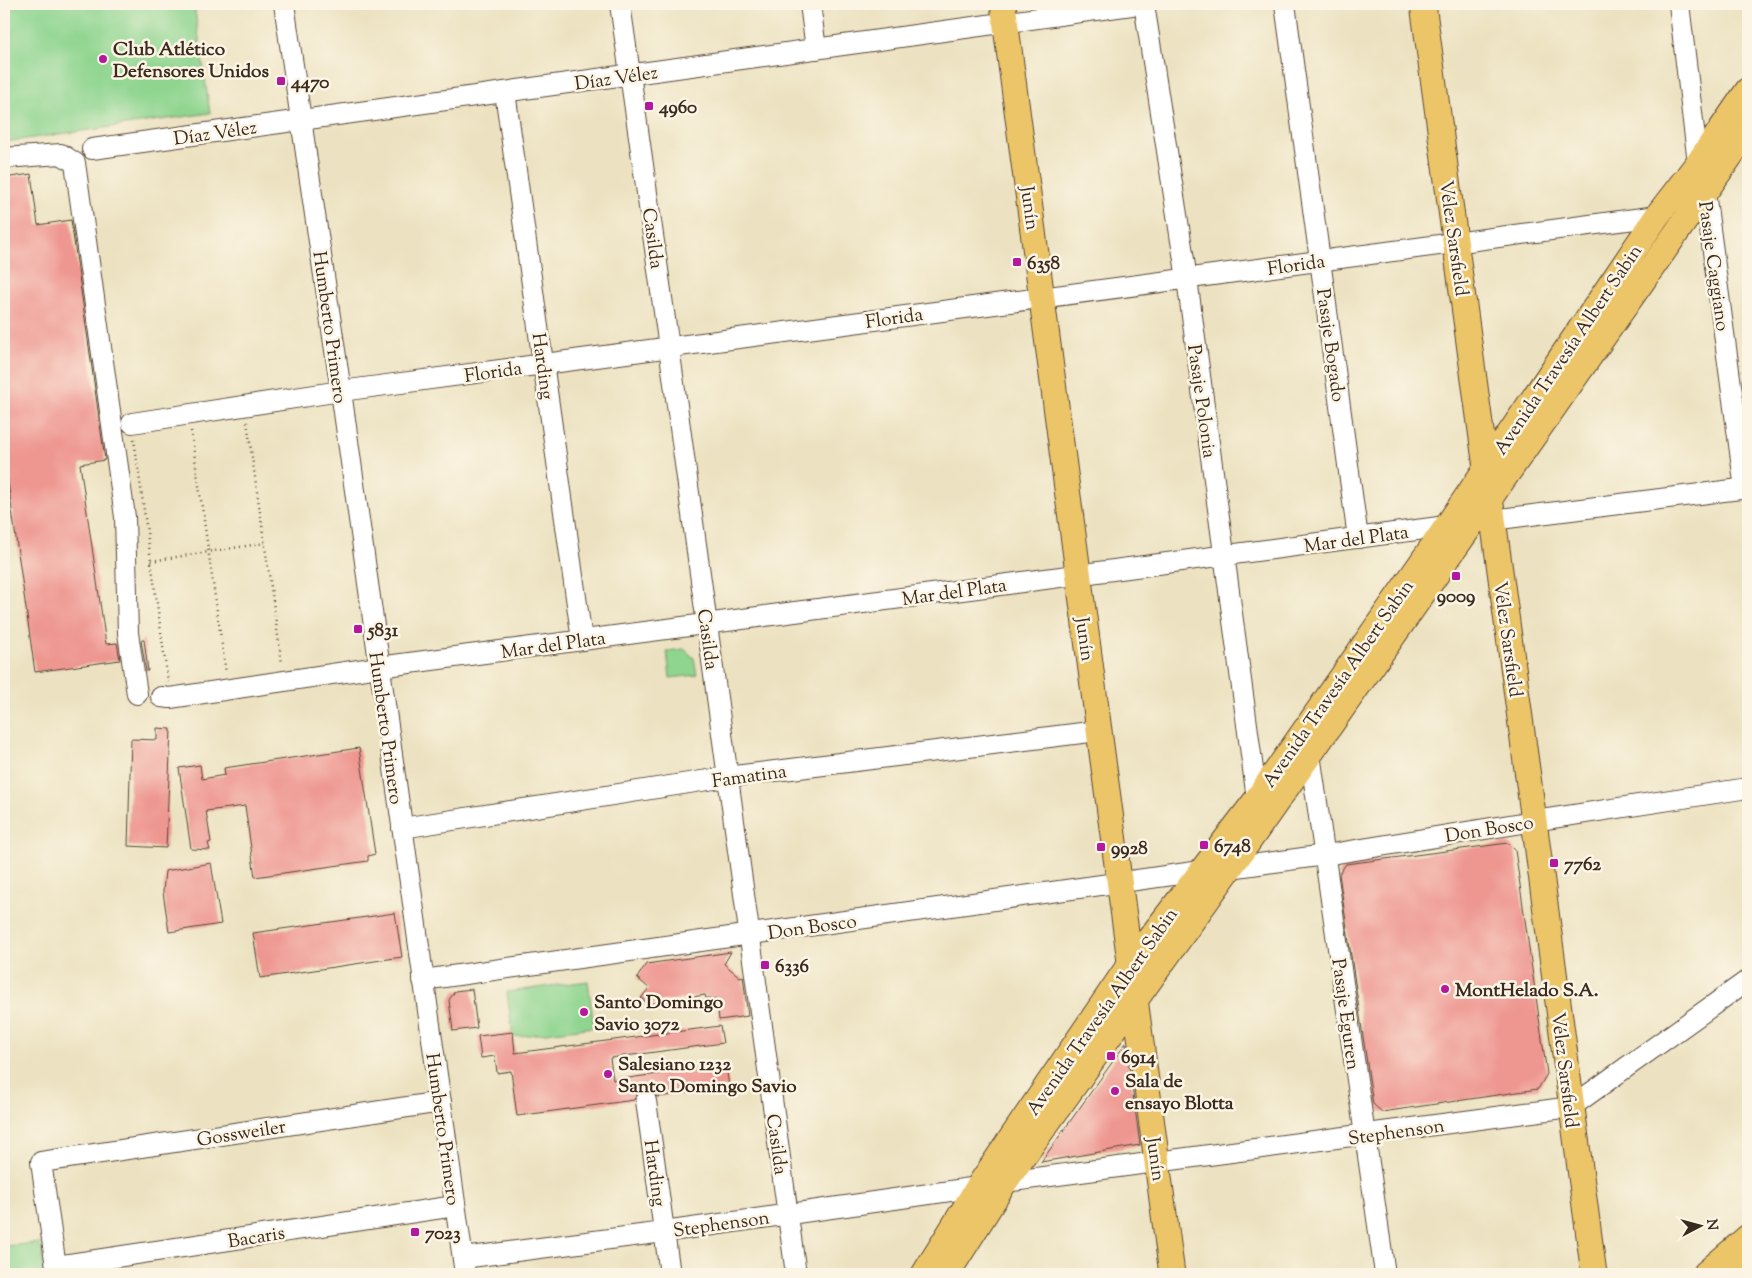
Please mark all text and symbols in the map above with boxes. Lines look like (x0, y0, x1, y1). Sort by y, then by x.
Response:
place label: Club Atlético Defensores Unidos (113, 37, 269, 86)
marker: Club Atlético Defensores Unidos (97, 53, 109, 65)
street label: Díaz Vélez (573, 60, 660, 99)
place label: 4470 (290, 70, 329, 97)
marker: 4470 (275, 75, 287, 87)
place label: 4960 (658, 95, 697, 122)
marker: 4960 (643, 100, 655, 112)
street label: Díaz Vélez (172, 115, 259, 154)
street label: Vélez Sarsfield (1431, 179, 1474, 298)
street label: Junín (1012, 184, 1045, 232)
street label: Pasaje Caggiano (1690, 200, 1735, 333)
street label: Casilda (634, 206, 669, 271)
street label: Avenida Travesía Albert Sabin (1488, 240, 1650, 461)
street label: Humberto Primero (304, 249, 353, 405)
street label: Florida (1266, 249, 1327, 284)
place label: 6358 (1027, 251, 1061, 278)
marker: 6358 (1011, 256, 1023, 268)
street label: Pasaje Bogado (1308, 287, 1351, 404)
street label: Florida (864, 302, 925, 337)
street label: Harding (523, 331, 560, 401)
street label: Pasaje Polonia (1179, 343, 1222, 460)
street label: Florida (463, 356, 524, 391)
street label: Mar del Plata (1302, 520, 1411, 561)
marker: 9009 (1450, 570, 1462, 582)
street label: Mar del Plata (900, 573, 1009, 614)
street label: Avenida Travesía Albert Sabin (1257, 575, 1421, 794)
street label: Vélez Sarsfield (1485, 580, 1528, 699)
place label: 9009 (1437, 584, 1475, 611)
street label: Casilda (689, 607, 724, 672)
street label: Junín (1067, 615, 1100, 663)
place label: 5831 (366, 618, 399, 645)
marker: 5831 (352, 623, 364, 635)
street label: Mar del Plata (499, 626, 608, 667)
street label: Humberto Primero (360, 650, 409, 806)
street label: Famatina (710, 759, 789, 796)
street label: Don Bosco (1443, 810, 1536, 851)
place label: 6748 (1214, 834, 1251, 861)
place label: 9928 (1111, 836, 1148, 863)
marker: 6748 (1198, 839, 1210, 851)
marker: 9928 (1095, 841, 1107, 853)
place label: 7762 (1564, 852, 1601, 879)
marker: 7762 (1548, 857, 1560, 869)
street label: Avenida Travesía Albert Sabin (1021, 903, 1185, 1122)
street label: Don Bosco (766, 909, 859, 948)
place label: 6336 (775, 954, 809, 981)
street label: Pasaje Eguren (1323, 957, 1366, 1072)
marker: 6336 (759, 959, 771, 971)
place label: MontHelado S.A. (1455, 978, 1599, 1005)
marker: MontHelado S.A. (1439, 983, 1451, 995)
place label: Santo Domingo Savio 3072 (594, 990, 724, 1039)
marker: Santo Domingo Savio 3072 (578, 1006, 590, 1018)
street label: Vélez Sarsfield (1543, 1011, 1584, 1130)
place label: 6914 (1121, 1045, 1156, 1072)
marker: 6914 (1105, 1050, 1117, 1062)
street label: Humberto Primero (417, 1051, 466, 1207)
place label: Salesiano 1232 Santo Domingo Savio (618, 1052, 797, 1101)
marker: Salesiano 1232 Santo Domingo Savio (602, 1068, 614, 1080)
place label: Sala de ensayo Blotta (1125, 1069, 1234, 1118)
marker: Sala de ensayo Blotta (1109, 1085, 1121, 1097)
street label: Casilda (758, 1112, 793, 1177)
street label: Stephenson (1346, 1113, 1446, 1154)
street label: Gossweiler (195, 1114, 288, 1155)
street label: Junín (1138, 1135, 1171, 1183)
street label: Harding (635, 1138, 672, 1208)
north arrow (1674, 1200, 1724, 1250)
street label: Stephenson (671, 1205, 771, 1246)
text: N (1700, 1218, 1721, 1231)
street label: Bacaris (226, 1221, 287, 1256)
place label: 7023 (425, 1221, 461, 1248)
marker: 7023 (409, 1226, 421, 1238)

